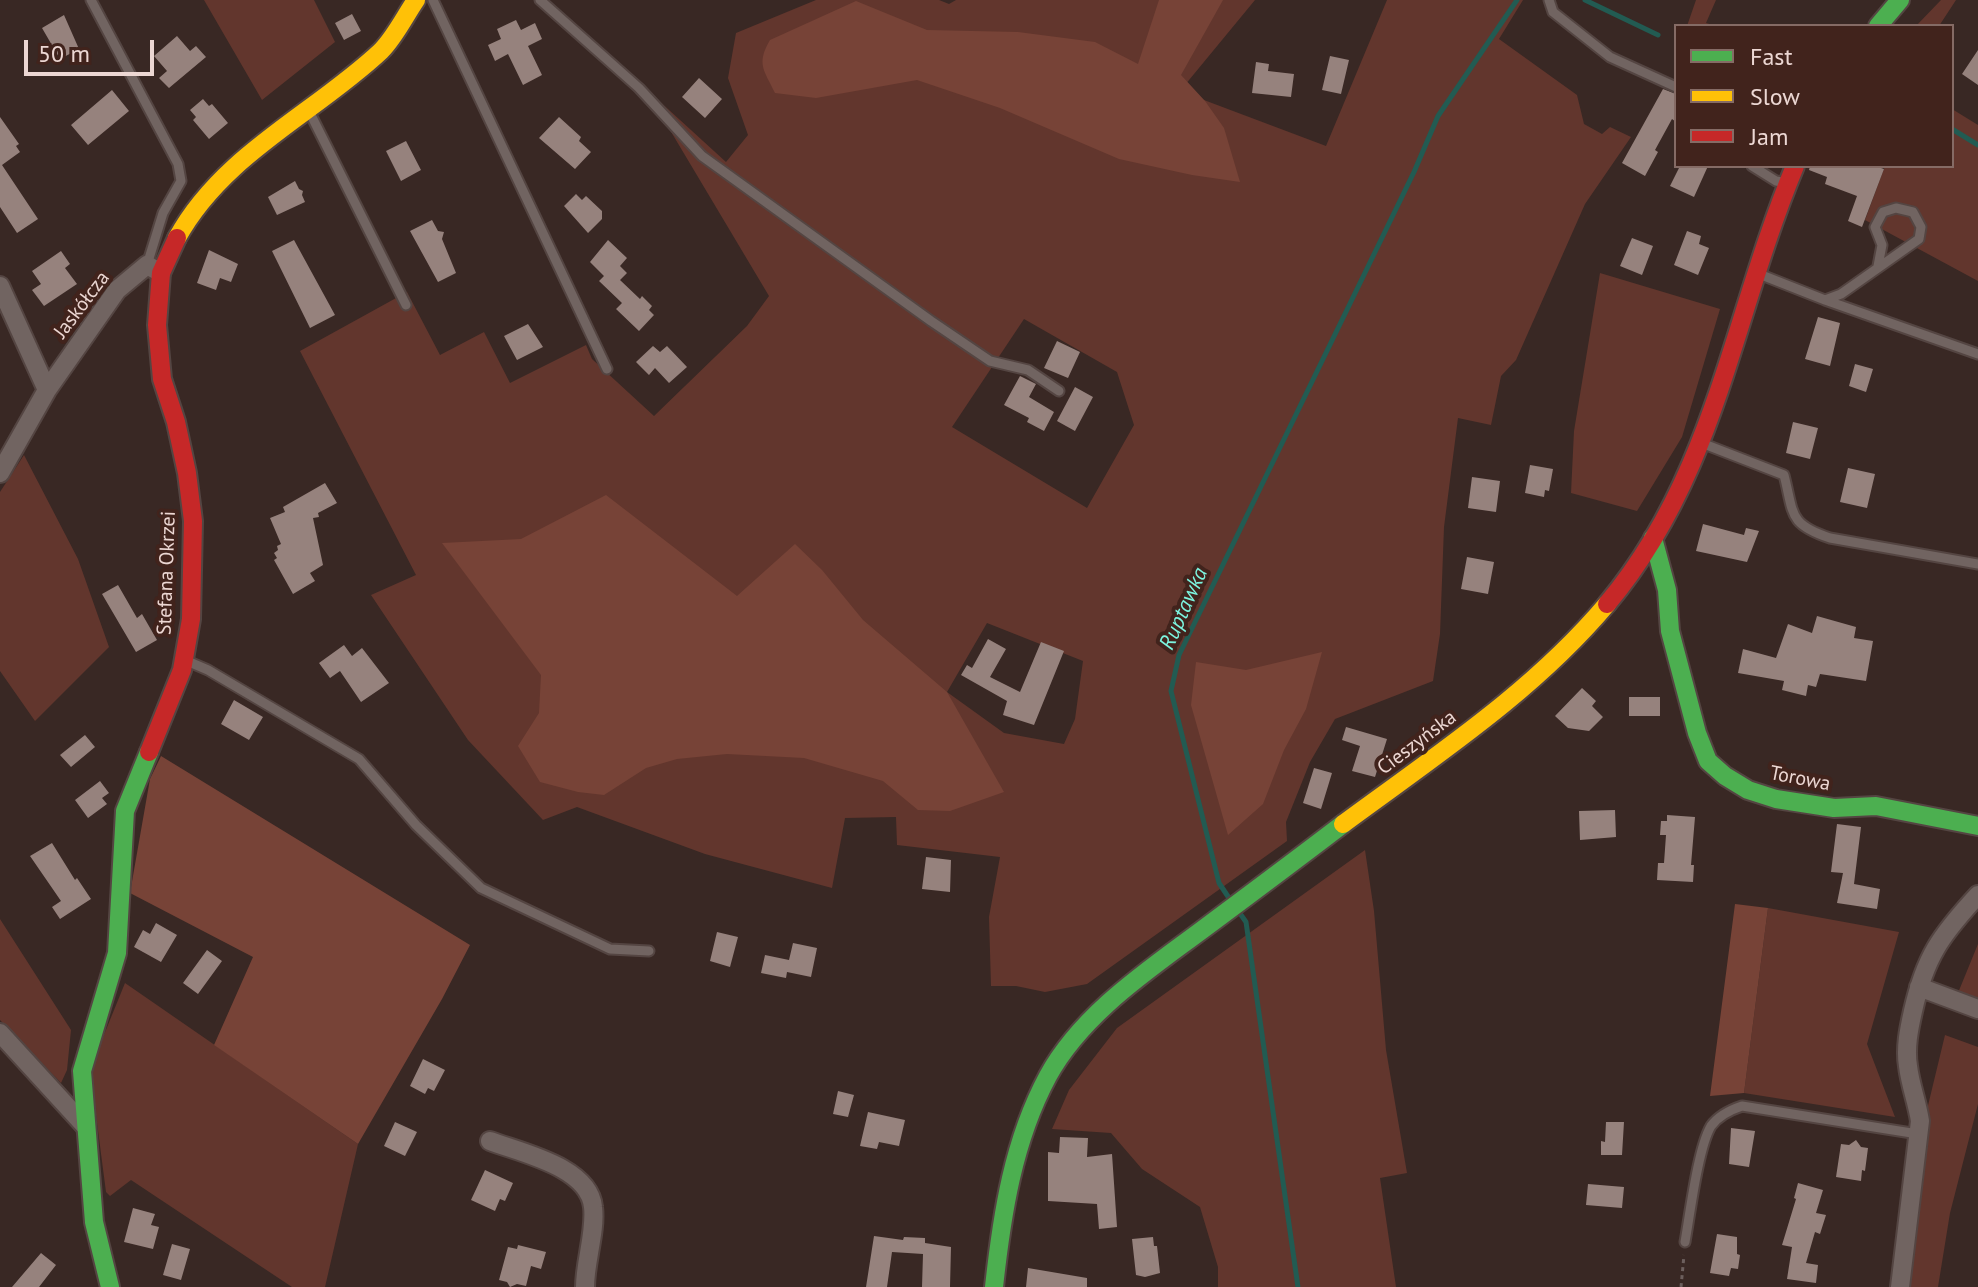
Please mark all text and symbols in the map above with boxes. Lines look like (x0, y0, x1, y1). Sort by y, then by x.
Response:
scale bar (28, 24, 158, 74)
legend (1674, 24, 1954, 168)
text: 50 m (38, 38, 90, 69)
text: Fast (1750, 41, 1793, 72)
text: Slow (1750, 81, 1800, 112)
text: Jam (1750, 121, 1788, 152)
street label: Jaskółcza (49, 267, 115, 343)
street label: Stefana Okrzei (153, 511, 181, 635)
water label: Ruptawka (1154, 564, 1214, 654)
street label: Cieszyńska (1373, 706, 1461, 780)
street label: Torowa (1768, 761, 1832, 797)

